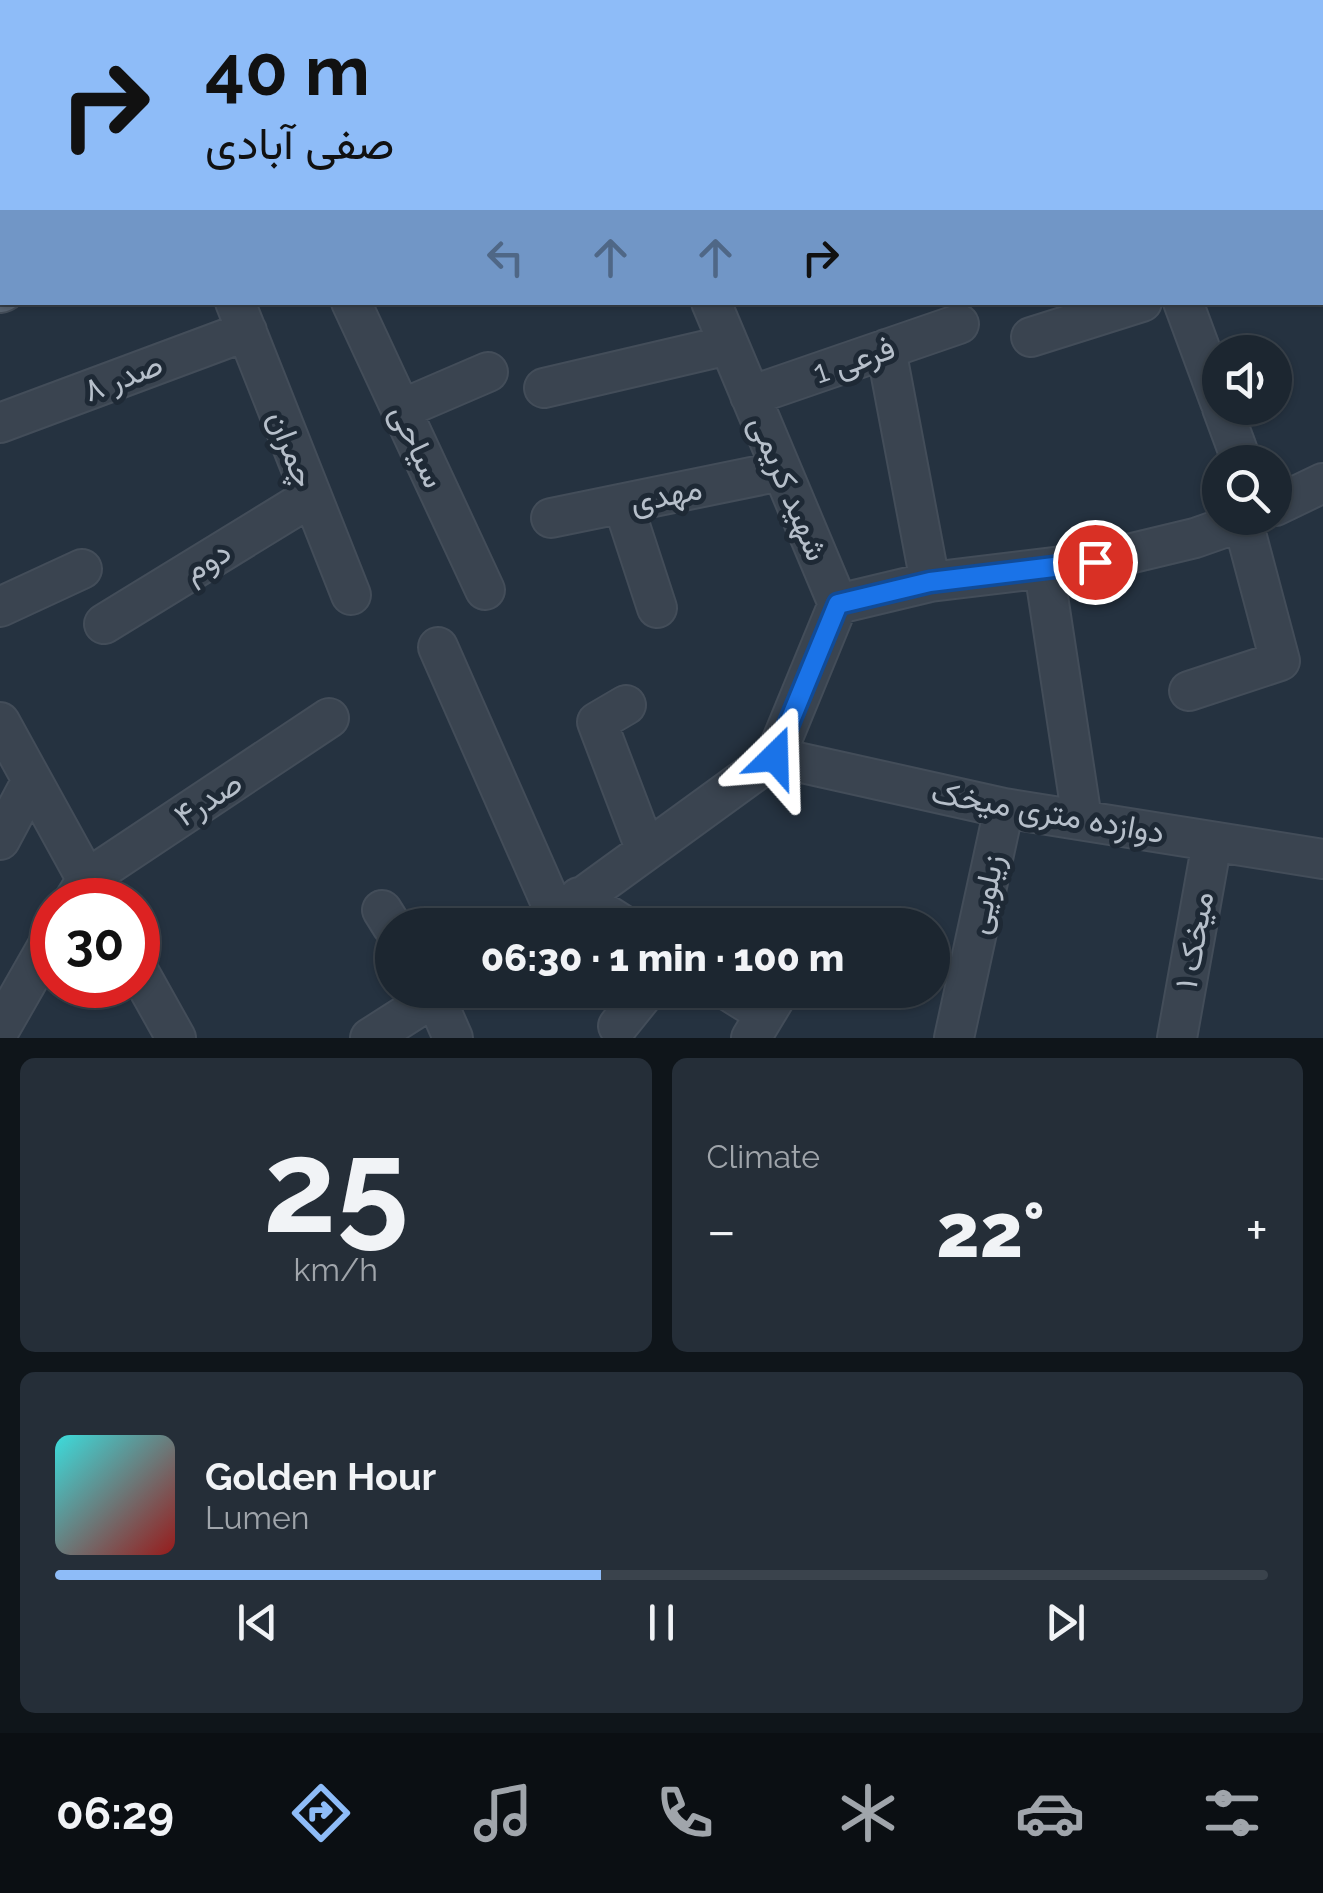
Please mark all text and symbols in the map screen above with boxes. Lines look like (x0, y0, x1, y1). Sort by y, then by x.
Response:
text: 40 m (205, 29, 370, 111)
icon: right (40, 40, 170, 170)
text: صفی آبادی (205, 117, 394, 170)
icon: left (478, 230, 533, 285)
icon: ahead (583, 230, 638, 285)
icon: ahead (688, 230, 743, 285)
icon: right (793, 230, 848, 285)
street label: فرعی 1 (808, 328, 900, 393)
map controls (1202, 335, 1292, 535)
button: sound (1202, 335, 1292, 425)
street label: صدر ۸ (78, 345, 168, 410)
street label: سیاحی (382, 398, 454, 494)
street label: چمران (257, 405, 324, 494)
street label: شهید کریمی (740, 410, 837, 567)
button: search (1202, 445, 1292, 535)
street label: مهدی (627, 469, 706, 522)
pin (1053, 520, 1138, 605)
street label: دوم (176, 532, 239, 592)
icon: arrive (1068, 535, 1123, 590)
position arrow (723, 705, 827, 809)
street label: صدر۴ (167, 763, 250, 836)
street label: دوازده متری میخک (928, 773, 1168, 852)
street label: زیلویی (958, 851, 1013, 937)
speed limit sign: 30 (30, 878, 160, 1008)
street label: میخک ۱ (1167, 888, 1220, 991)
text: 06:30 · 1 min · 100 m (481, 935, 844, 980)
text: 25 (263, 1110, 408, 1262)
text: Climate (707, 1138, 820, 1175)
text: 22° (936, 1186, 1045, 1275)
text: − (707, 1198, 736, 1263)
text: + (1245, 1198, 1268, 1263)
text: km/h (294, 1251, 378, 1288)
text: Golden Hour (205, 1454, 436, 1499)
text: Lumen (205, 1499, 309, 1536)
icon: previous (230, 1595, 285, 1650)
icon: pause (634, 1595, 689, 1650)
icon: next (1038, 1595, 1093, 1650)
icon: directions (286, 1778, 356, 1848)
icon: music (468, 1778, 538, 1848)
icon: phone (650, 1778, 720, 1848)
icon: climate (833, 1778, 903, 1848)
icon: car (1015, 1778, 1085, 1848)
icon: filters (1197, 1778, 1267, 1848)
text: 06:29 (56, 1787, 174, 1840)

